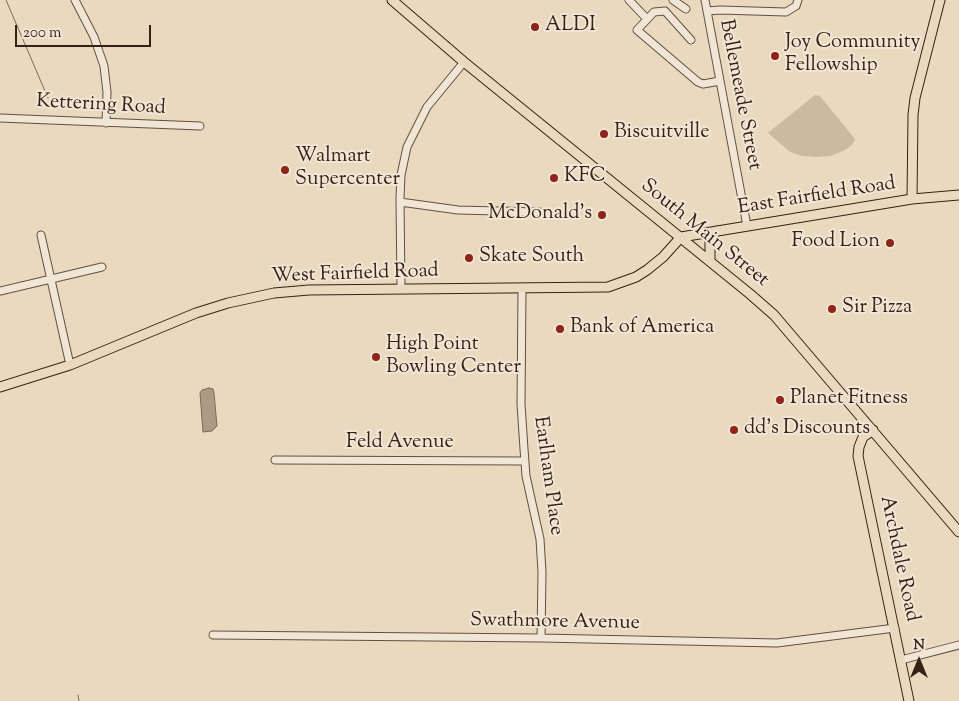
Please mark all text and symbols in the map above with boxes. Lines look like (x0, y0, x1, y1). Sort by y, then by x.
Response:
scale bar (18, 15, 154, 47)
place label: ALDI (545, 15, 596, 39)
street label: Bellemeade Street (713, 18, 765, 172)
marker: ALDI (529, 21, 541, 33)
text: 200 m (23, 23, 62, 44)
place label: Joy Community Fellowship (785, 32, 920, 79)
marker: Joy Community Fellowship (769, 50, 781, 62)
street label: Kettering Road (36, 91, 166, 121)
place label: Biscuitville (614, 122, 710, 146)
marker: Biscuitville (598, 128, 610, 140)
place label: Walmart Supercenter (295, 146, 400, 193)
marker: Walmart Supercenter (279, 164, 291, 176)
place label: KFC (564, 166, 606, 190)
marker: KFC (548, 172, 560, 184)
street label: East Fairfield Road (736, 173, 898, 221)
street label: South Main Street (635, 175, 773, 293)
place label: McDonald's (488, 203, 592, 227)
marker: McDonald's (596, 209, 608, 221)
place label: Food Lion (791, 231, 880, 255)
marker: Food Lion (884, 237, 896, 249)
place label: Skate South (479, 246, 584, 270)
marker: Skate South (463, 252, 475, 264)
street label: West Fairfield Road (271, 260, 439, 290)
place label: Sir Pizza (842, 297, 912, 321)
marker: Sir Pizza (826, 303, 838, 315)
place label: Bank of America (570, 317, 714, 341)
marker: Bank of America (554, 323, 566, 335)
place label: High Point Bowling Center (386, 334, 521, 381)
marker: High Point Bowling Center (370, 351, 382, 363)
place label: Planet Fitness (790, 388, 908, 412)
marker: Planet Fitness (774, 394, 786, 406)
street label: Earlham Place (527, 415, 567, 537)
place label: dd's Discounts (744, 418, 870, 442)
marker: dd's Discounts (728, 424, 740, 436)
street label: Feld Avenue (346, 432, 454, 456)
street label: Archdale Road (873, 494, 923, 624)
street label: Swathmore Avenue (470, 610, 640, 636)
north arrow (894, 636, 944, 686)
text: N (913, 636, 925, 656)

